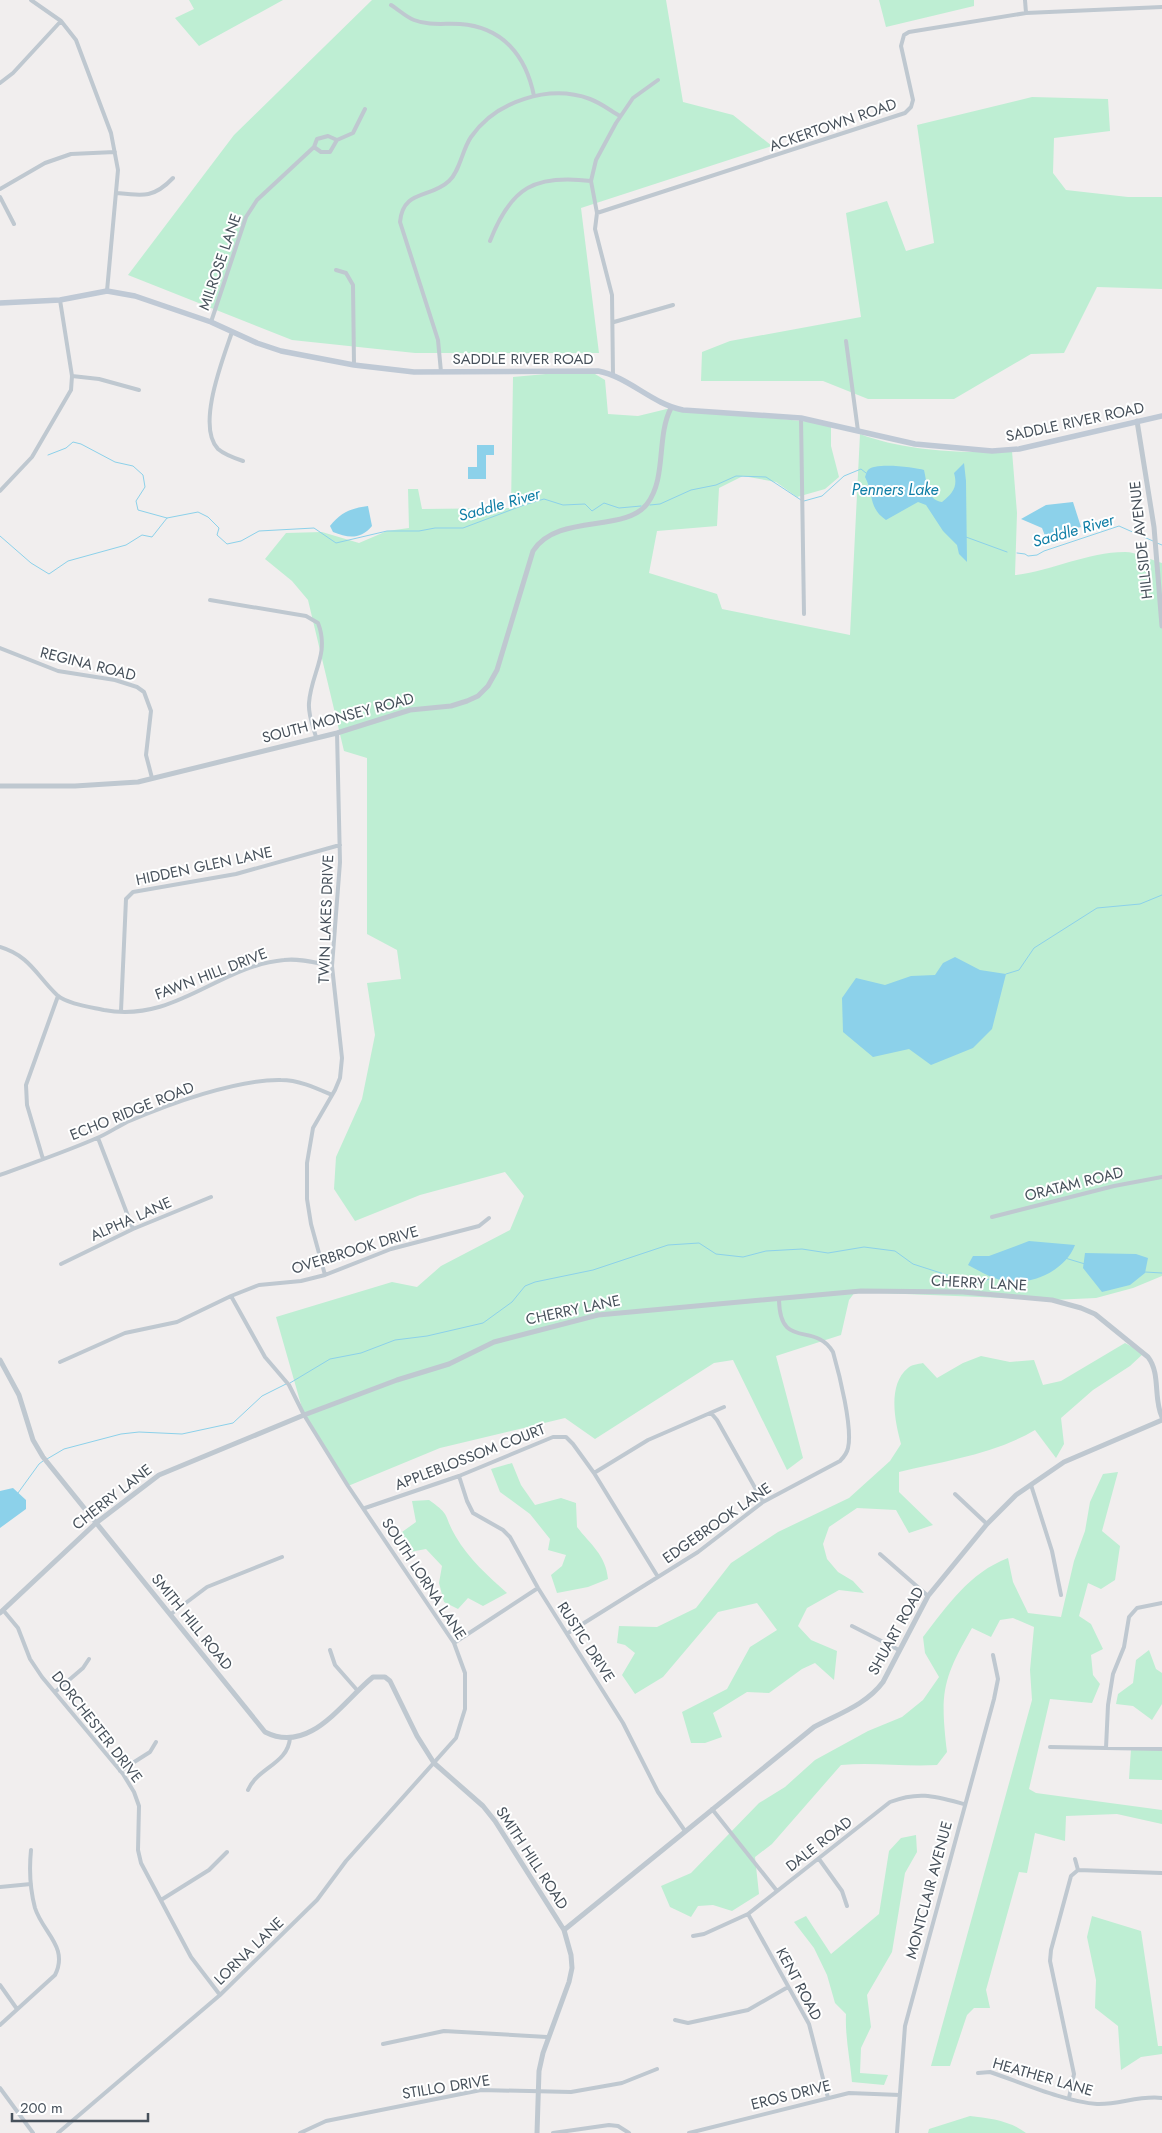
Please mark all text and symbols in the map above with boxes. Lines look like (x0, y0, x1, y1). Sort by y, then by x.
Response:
street label: ACKERTOWN ROAD (766, 93, 900, 157)
street label: MILROSE LANE (193, 211, 247, 313)
street label: SADDLE RIVER ROAD (452, 348, 594, 370)
street label: SADDLE RIVER ROAD (1004, 397, 1146, 447)
water label: Penners Lake (851, 478, 939, 501)
street label: HILLSIDE AVENUE (1124, 480, 1158, 600)
water label: Saddle River (456, 481, 544, 527)
water label: Saddle River (1030, 507, 1118, 553)
street label: REGINA ROAD (38, 641, 138, 687)
street label: SOUTH MONSEY ROAD (260, 687, 416, 749)
street label: HIDDEN GLEN LANE (134, 841, 274, 891)
street label: TWIN LAKES DRIVE (313, 854, 339, 984)
street label: FAWN HILL DRIVE (152, 942, 270, 1006)
street label: ECHO RIDGE ROAD (67, 1076, 197, 1146)
street label: ORATAM ROAD (1022, 1161, 1126, 1207)
street label: ALPHA LANE (87, 1191, 175, 1247)
street label: OVERBROOK DRIVE (289, 1220, 421, 1280)
street label: CHERRY LANE (931, 1270, 1027, 1296)
street label: CHERRY LANE (524, 1289, 622, 1331)
street label: APPLEBLOSSOM COURT (392, 1418, 549, 1496)
street label: CHERRY LANE (67, 1459, 157, 1535)
street label: EDGEBROOK LANE (658, 1477, 776, 1569)
street label: SOUTH LORNA LANE (376, 1514, 472, 1644)
street label: SMITH HILL ROAD (146, 1569, 238, 1675)
street label: SHUART ROAD (863, 1583, 929, 1679)
street label: RUSTIC DRIVE (552, 1597, 620, 1687)
street label: DORCHESTER DRIVE (46, 1666, 148, 1788)
street label: SMITH HILL ROAD (490, 1802, 574, 1914)
street label: DALE ROAD (781, 1811, 857, 1877)
street label: MONTCLAIR AVENUE (900, 1819, 958, 1961)
street label: LORNA LANE (209, 1912, 289, 1990)
street label: KENT ROAD (771, 1944, 827, 2024)
street label: HEATHER LANE (990, 2052, 1096, 2102)
street label: STILLO DRIVE (400, 2069, 492, 2105)
street label: EROS DRIVE (749, 2074, 833, 2116)
scale bar (12, 2090, 149, 2122)
text: 200 m (20, 2097, 63, 2119)

